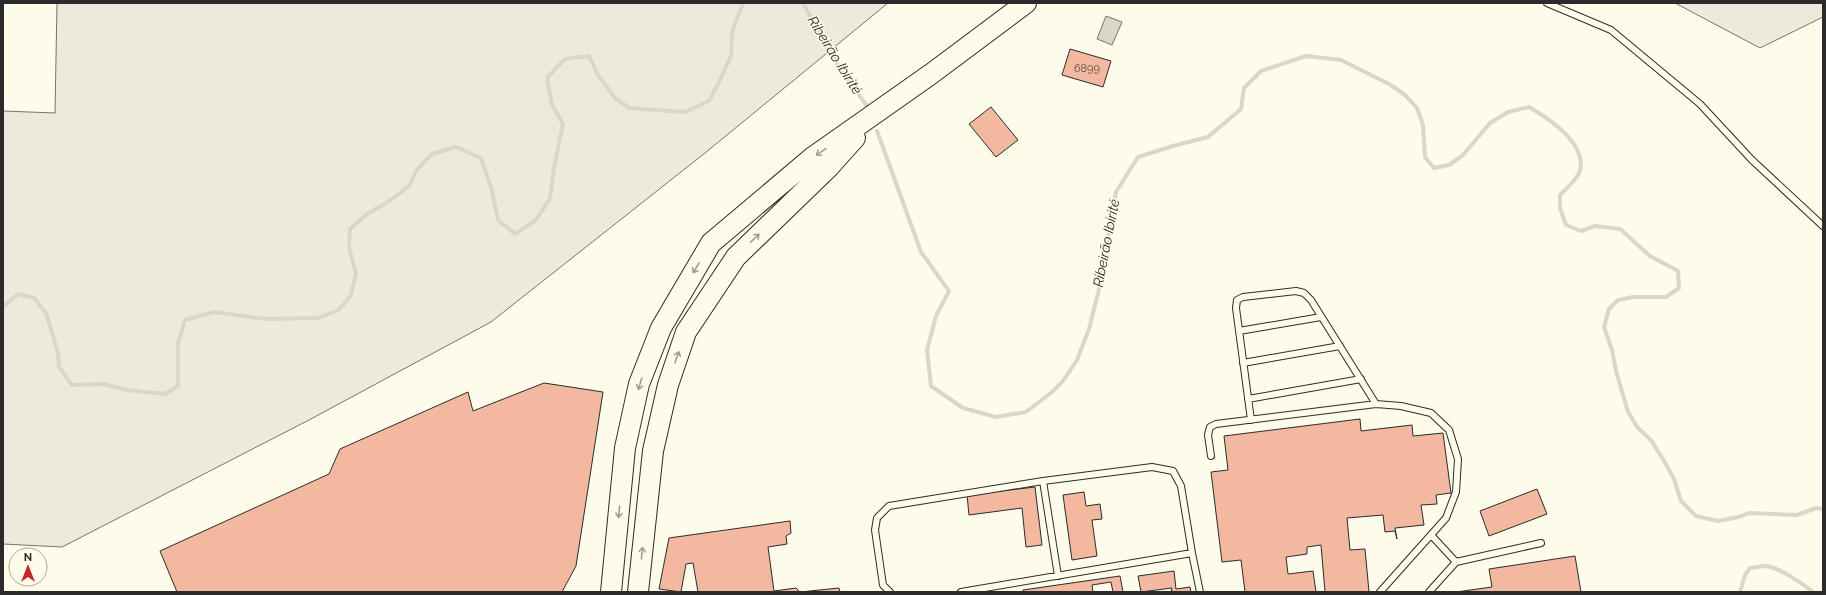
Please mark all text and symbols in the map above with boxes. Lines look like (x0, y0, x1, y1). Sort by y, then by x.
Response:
water label: Ribeirão Ibirité (805, 13, 866, 98)
house number: 6899 (1074, 62, 1100, 75)
one-way arrow (815, 148, 827, 156)
water label: Ribeirão Ibirité (1090, 197, 1122, 288)
one-way arrow (750, 233, 760, 243)
one-way arrow (692, 262, 700, 274)
one-way arrow (674, 351, 681, 364)
one-way arrow (636, 378, 643, 391)
one-way arrow (615, 505, 622, 518)
north arrow (8, 547, 48, 587)
one-way arrow (638, 547, 645, 560)
text: N (24, 551, 32, 564)

